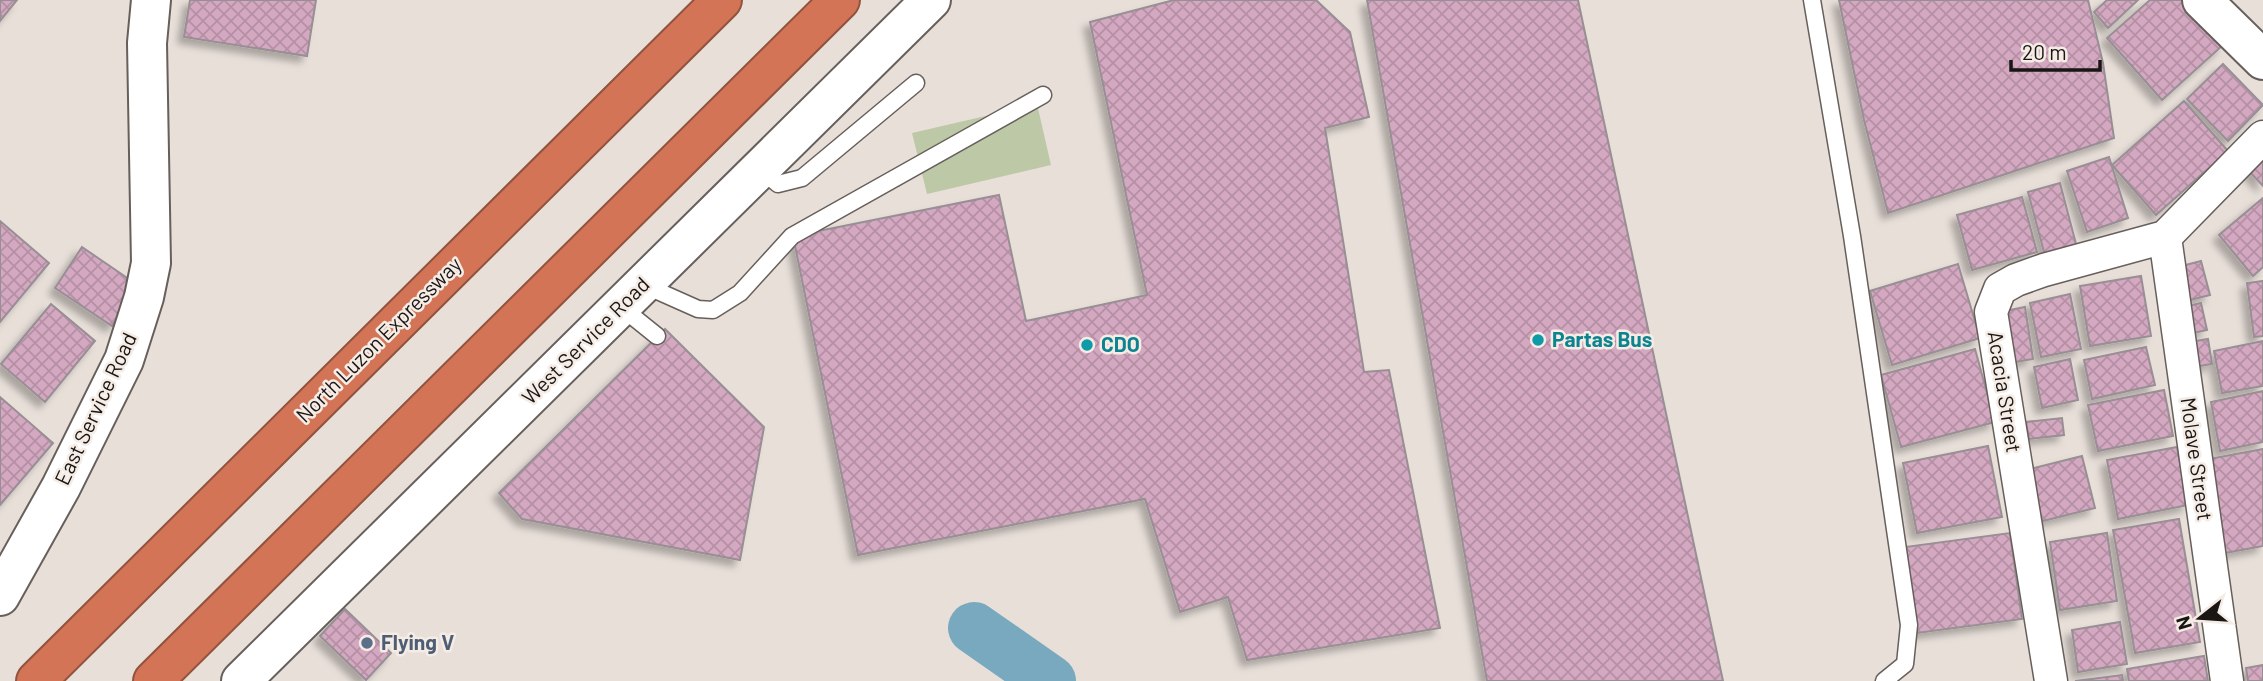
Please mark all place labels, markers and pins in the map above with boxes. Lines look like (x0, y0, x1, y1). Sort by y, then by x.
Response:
place label: Partas Bus (1552, 326, 1652, 351)
place label: CDO (1101, 331, 1140, 356)
marker: Partas Bus (1530, 332, 1546, 348)
marker: CDO (1079, 337, 1095, 353)
place label: Flying V (381, 629, 454, 654)
marker: Flying V (359, 635, 375, 651)

